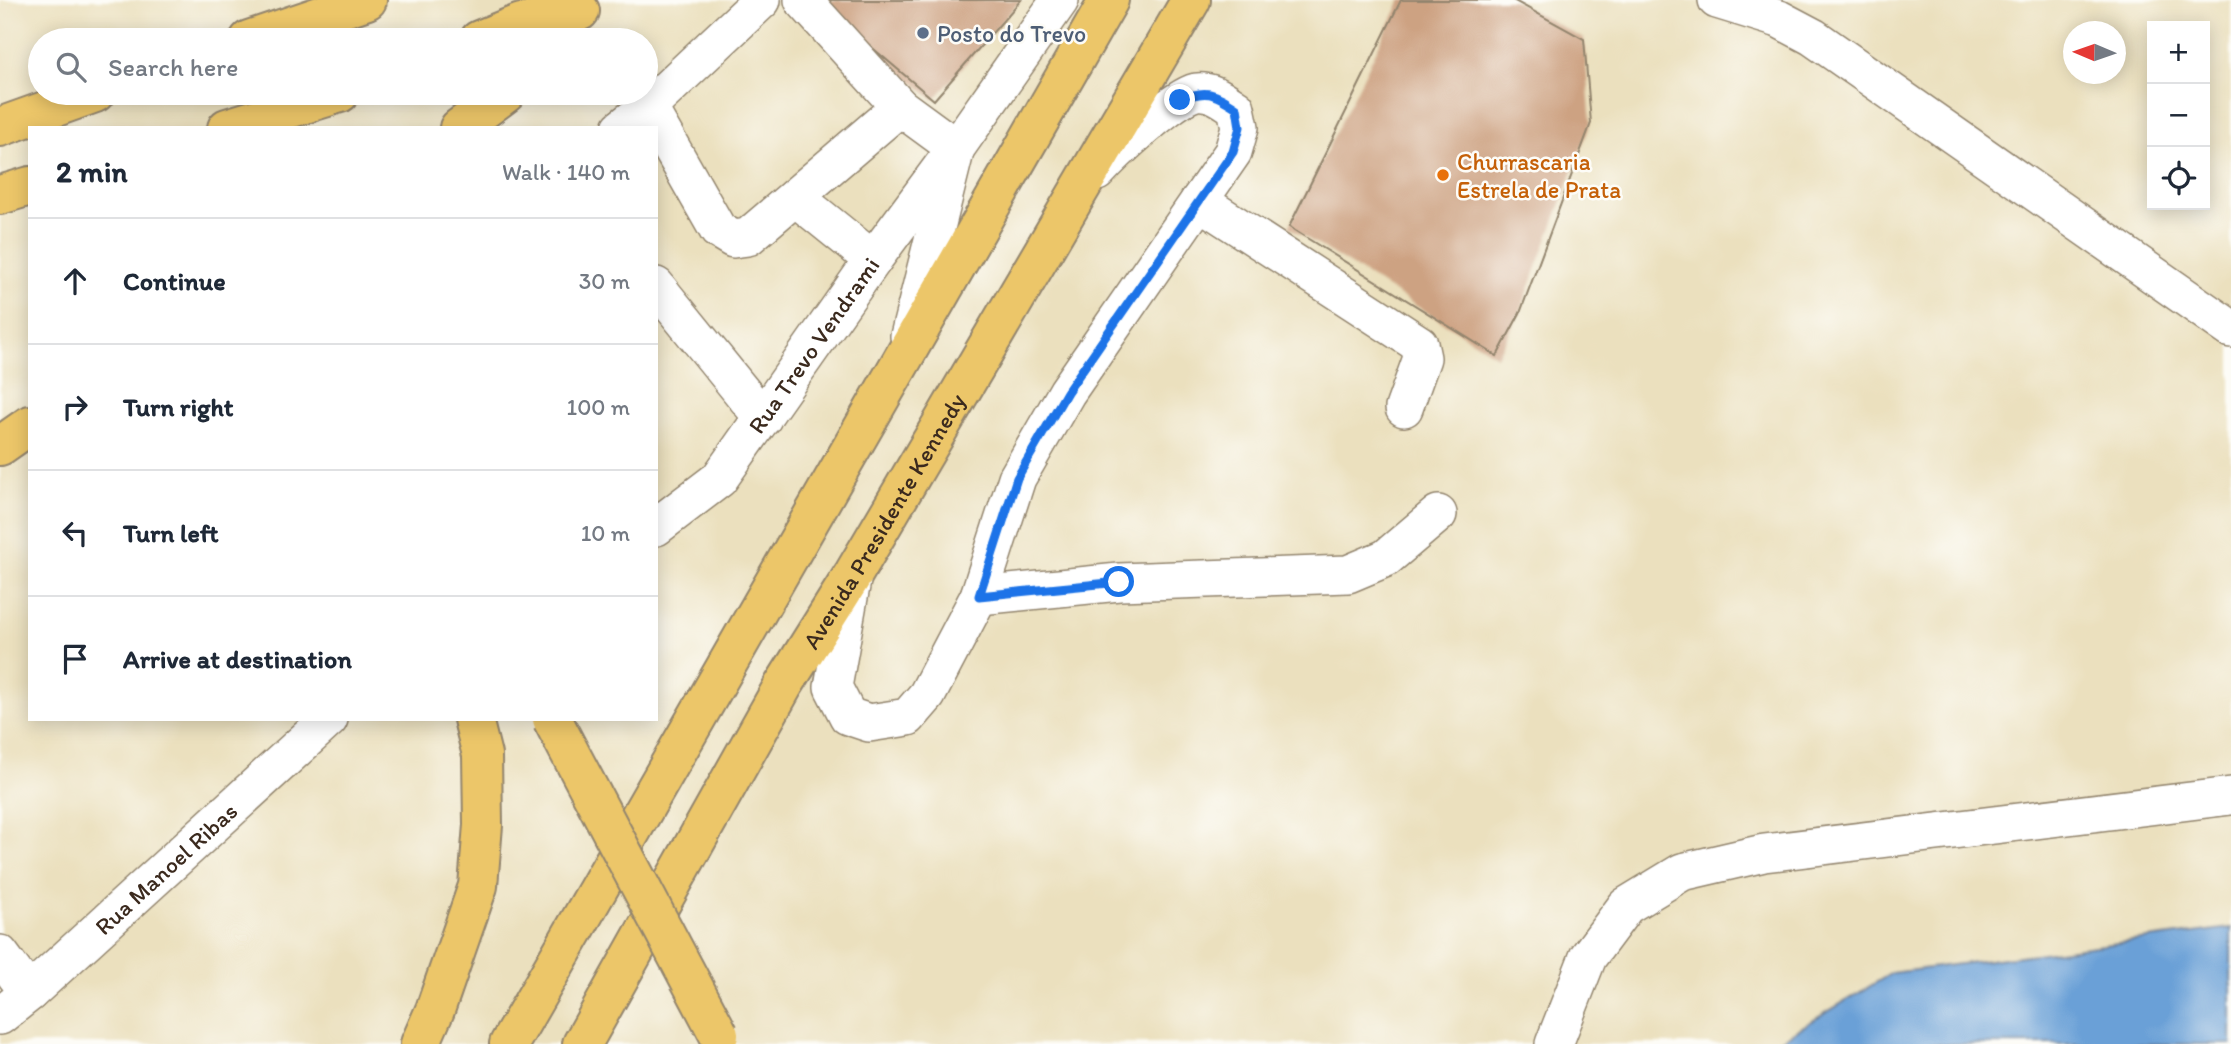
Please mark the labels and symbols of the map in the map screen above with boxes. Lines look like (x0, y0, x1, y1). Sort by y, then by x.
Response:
place label: Posto do Trevo (937, 19, 1086, 48)
north arrow (2063, 21, 2126, 84)
marker: Posto do Trevo (915, 25, 931, 41)
route end (1164, 84, 1195, 115)
place label: Churrascaria Estrela de Prata (1457, 147, 1621, 204)
marker: Churrascaria Estrela de Prata (1435, 167, 1451, 183)
street label: Rua Trevo Vendrami (741, 251, 885, 439)
street label: Avenida Presidente Kennedy (796, 387, 971, 654)
route start (1103, 566, 1134, 597)
street label: Rua Manoel Ribas (88, 796, 243, 941)

